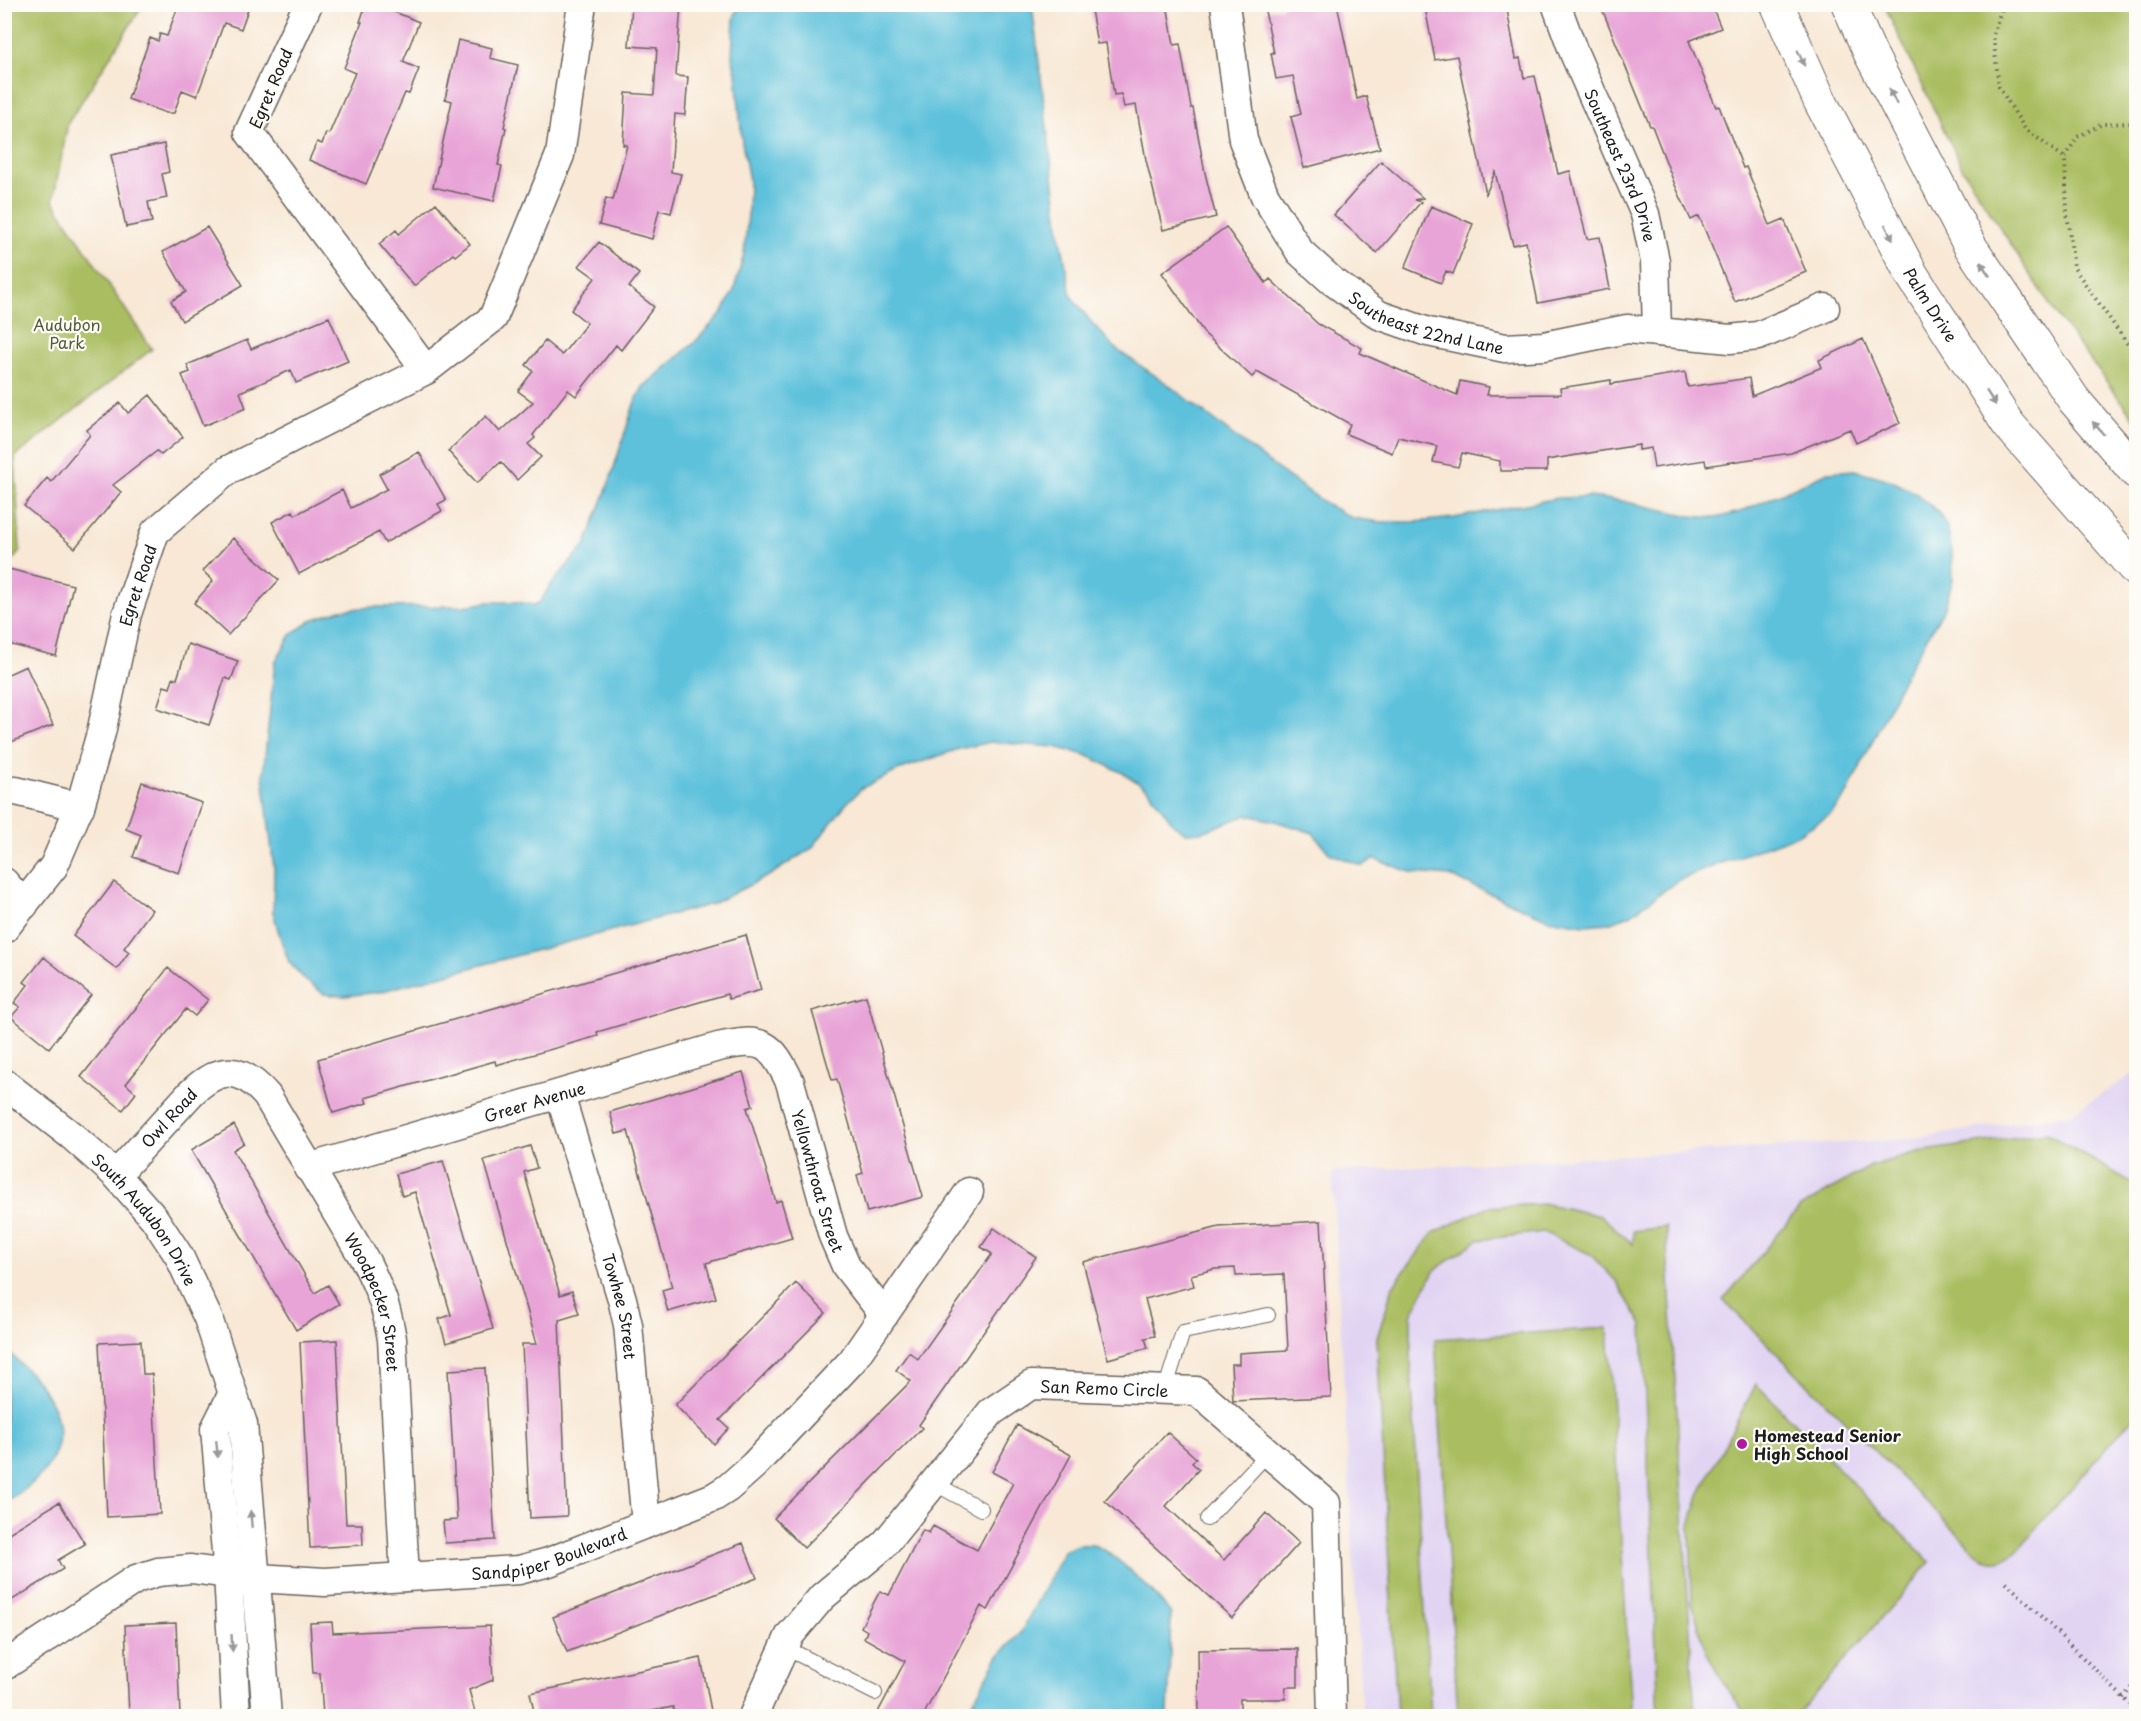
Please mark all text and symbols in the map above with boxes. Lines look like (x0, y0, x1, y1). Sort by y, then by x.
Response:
street label: Egret Road (242, 44, 298, 132)
one-way arrow (1797, 49, 1806, 67)
street label: Southeast 23rd Drive (1579, 84, 1663, 244)
one-way arrow (1888, 88, 1898, 105)
one-way arrow (1884, 223, 1894, 240)
one-way arrow (1979, 261, 1991, 277)
street label: Palm Drive (1898, 263, 1964, 346)
street label: Southeast 22nd Lane (1344, 285, 1506, 360)
park label: Audubon Park (33, 312, 101, 354)
one-way arrow (1985, 390, 1996, 406)
one-way arrow (2091, 420, 2105, 435)
street label: Egret Road (113, 541, 162, 628)
street label: Greer Avenue (481, 1075, 588, 1127)
street label: Owl Road (135, 1082, 202, 1153)
street label: Yellowthroat Street (786, 1106, 851, 1257)
street label: South Audubon Drive (87, 1147, 203, 1289)
street label: Woodpecker Street (339, 1228, 406, 1372)
street label: Towhee Street (597, 1250, 643, 1361)
street label: San Remo Circle (1040, 1373, 1169, 1402)
place label: Homestead Senior High School (1754, 1423, 1901, 1465)
marker: Homestead Senior High School (1735, 1437, 1749, 1451)
one-way arrow (212, 1440, 222, 1459)
one-way arrow (246, 1510, 256, 1529)
street label: Sandpiper Boulevard (470, 1521, 630, 1585)
one-way arrow (228, 1634, 237, 1653)

